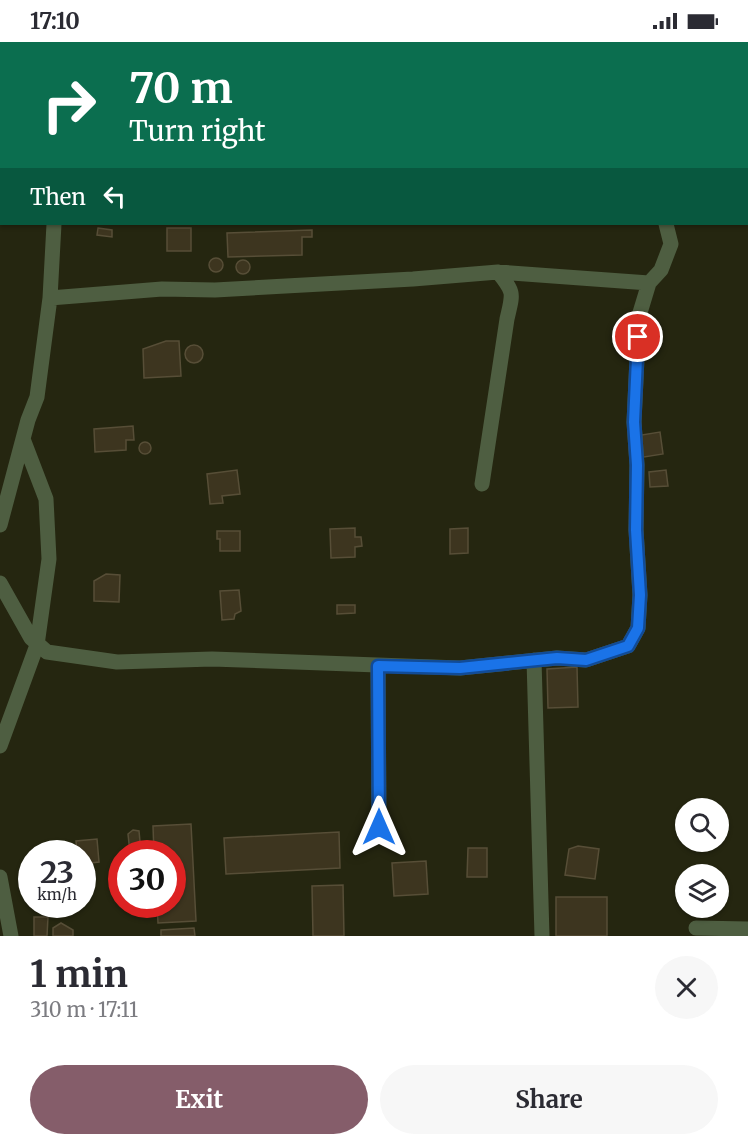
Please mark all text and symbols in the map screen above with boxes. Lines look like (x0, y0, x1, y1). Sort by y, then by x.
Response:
text: 17:10 (30, 7, 80, 35)
text: 70 m (129, 62, 233, 114)
icon: right (30, 66, 108, 144)
text: Turn right (129, 114, 266, 148)
icon: left (98, 180, 131, 213)
text: Then (30, 183, 86, 211)
pin (612, 311, 663, 362)
icon: arrive (621, 320, 654, 353)
position arrow (347, 795, 411, 859)
map controls (675, 798, 729, 918)
button: search (675, 798, 729, 852)
speed limit sign: 30 (108, 840, 186, 918)
text: 23 (40, 853, 74, 891)
button: layers (675, 864, 729, 918)
text: km/h (37, 885, 77, 904)
text: 1 min (30, 952, 128, 997)
button: close (655, 956, 718, 1019)
text: 310 m · 17:11 (30, 997, 138, 1022)
button: Exit (30, 1065, 368, 1134)
button: Share (380, 1065, 718, 1134)

